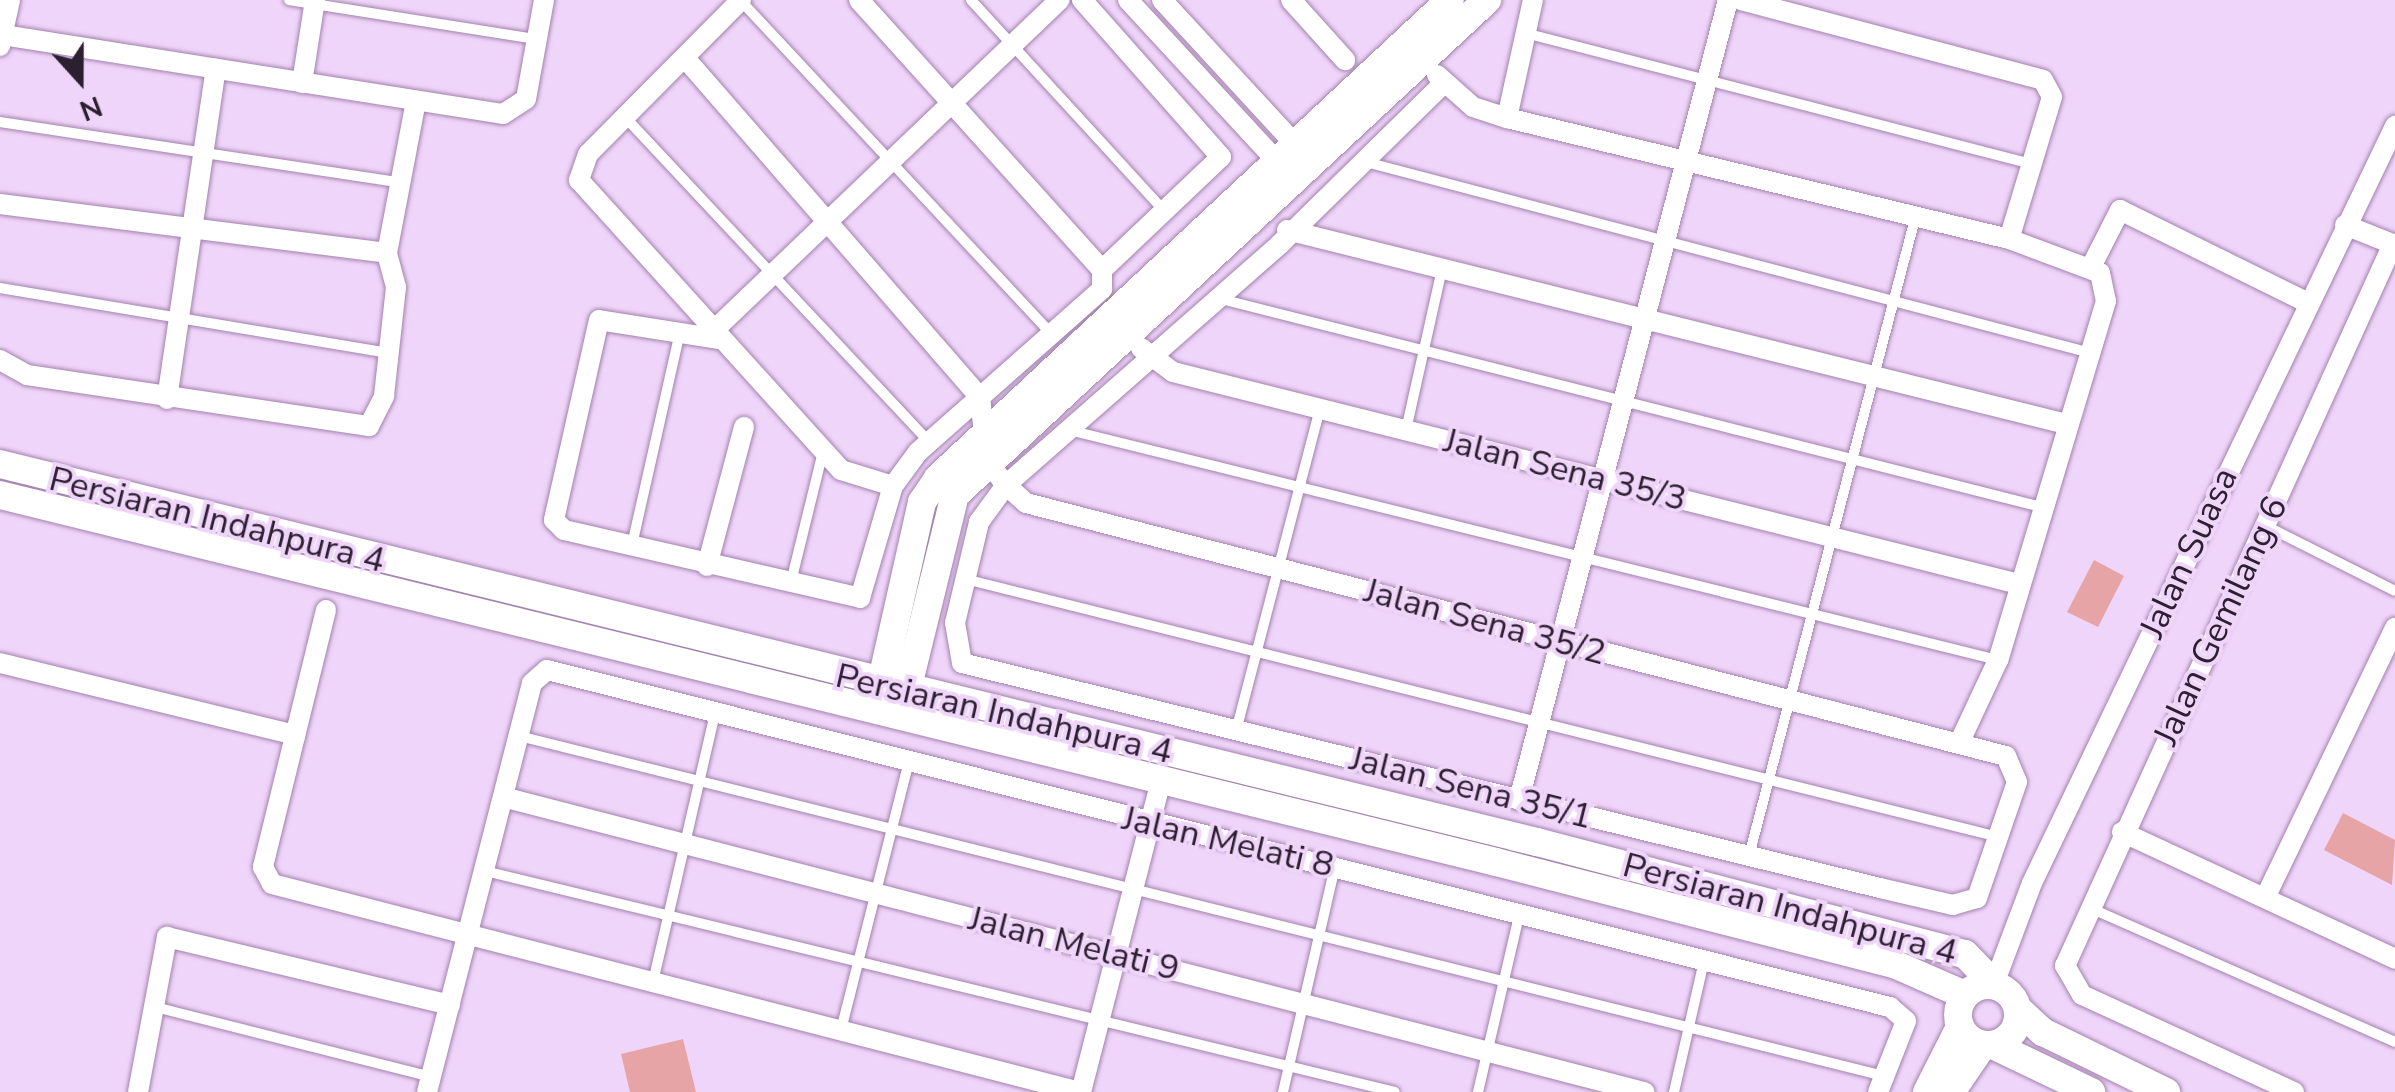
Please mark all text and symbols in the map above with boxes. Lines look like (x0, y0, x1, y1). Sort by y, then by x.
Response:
north arrow (30, 30, 130, 130)
text: N (74, 87, 107, 129)
street label: Jalan Sena 35/3 (1440, 420, 1690, 520)
street label: Persiaran Indahpura 4 (45, 458, 389, 582)
street label: Jalan Suasa (2131, 461, 2247, 645)
street label: Jalan Gemilang 6 (2145, 490, 2297, 752)
street label: Jalan Sena 35/2 (1360, 570, 1610, 674)
street label: Persiaran Indahpura 4 (832, 655, 1176, 773)
street label: Jalan Sena 35/1 (1346, 738, 1596, 838)
street label: Jalan Melati 8 (1118, 797, 1338, 887)
street label: Persiaran Indahpura 4 (1618, 844, 1962, 974)
street label: Jalan Melati 9 (964, 898, 1184, 990)

